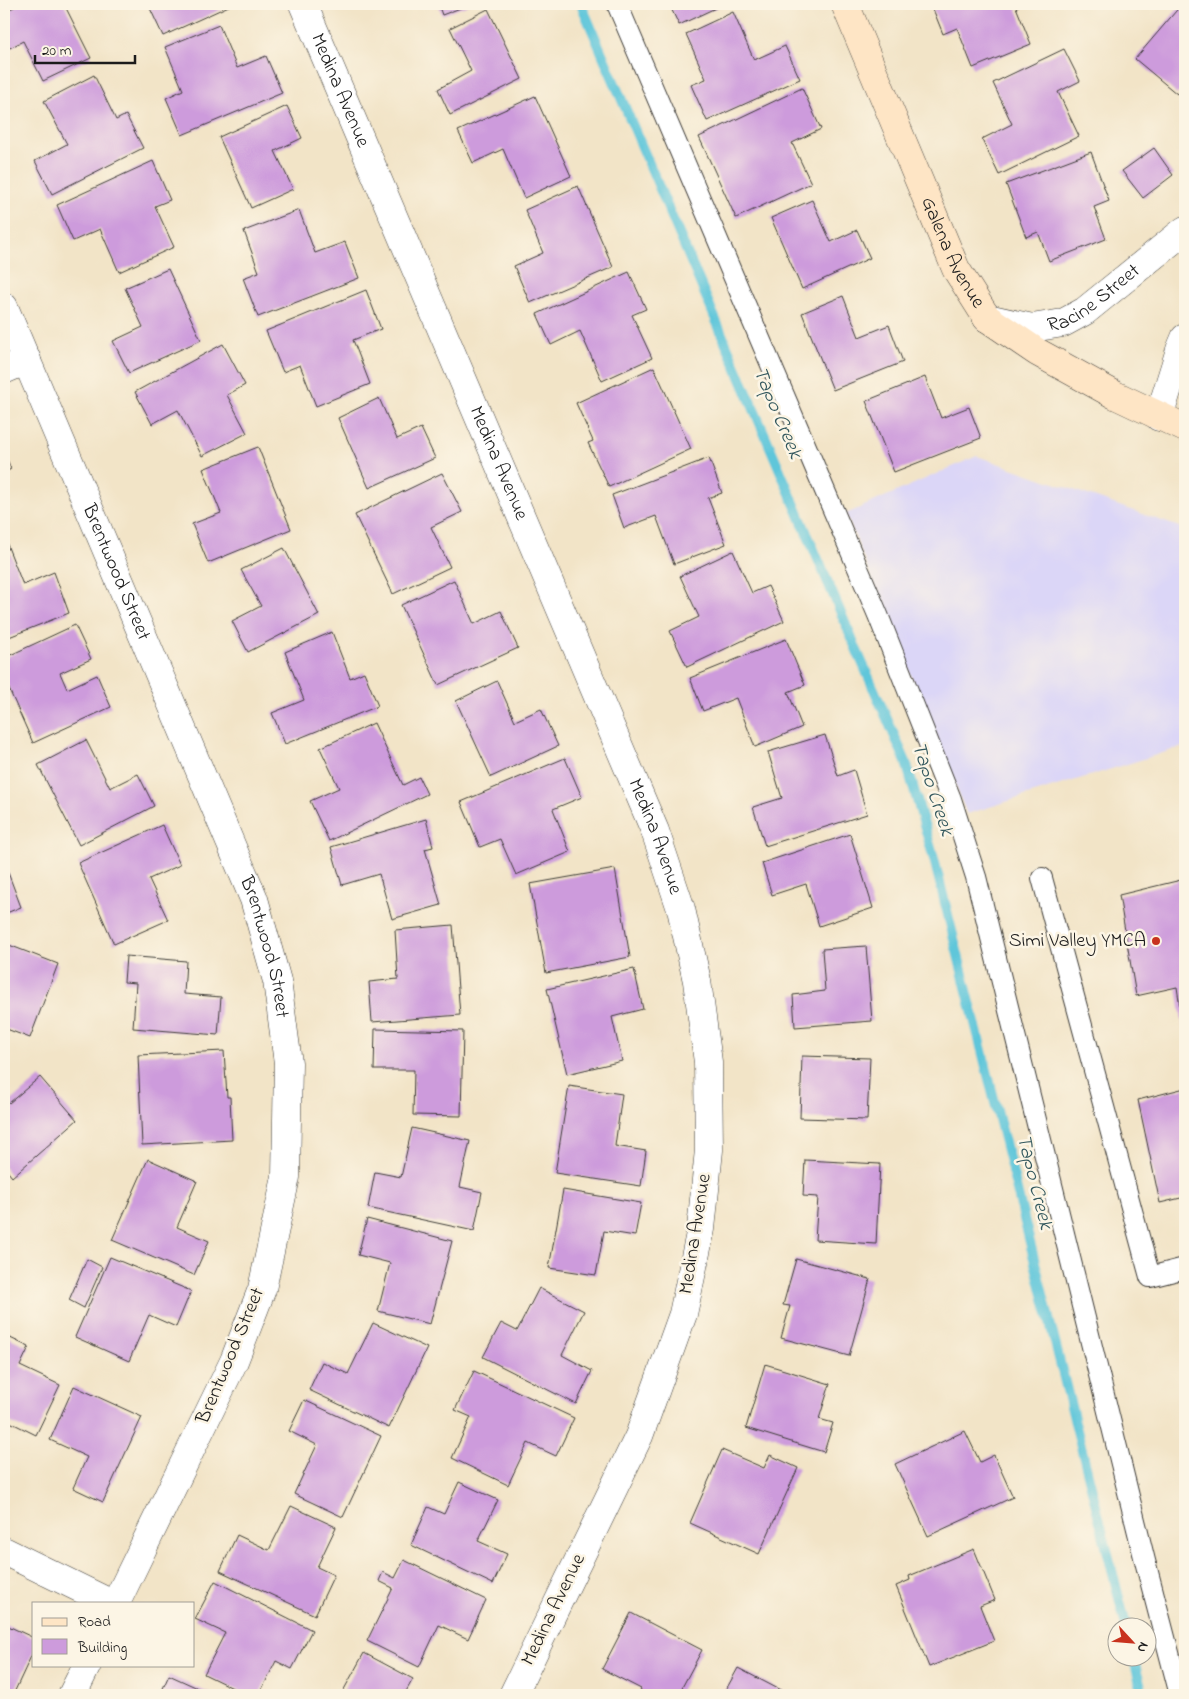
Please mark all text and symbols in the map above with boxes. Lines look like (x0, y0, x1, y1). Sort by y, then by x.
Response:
street label: Medina Avenue (303, 29, 377, 152)
scale bar (35, 32, 135, 64)
text: 20 m (42, 40, 72, 62)
street label: Galena Avenue (913, 192, 992, 314)
street label: Racine Street (1045, 257, 1147, 340)
water label: Tapo Creek (744, 362, 810, 464)
street label: Medina Avenue (461, 402, 536, 525)
street label: Brentwood Street (74, 499, 158, 645)
water label: Tapo Creek (903, 738, 962, 841)
street label: Medina Avenue (620, 774, 690, 898)
street label: Brentwood Street (231, 871, 296, 1020)
place label: Simi Valley YMCA (1009, 927, 1146, 956)
marker: Simi Valley YMCA (1150, 935, 1162, 947)
water label: Tapo Creek (1008, 1131, 1060, 1233)
street label: Medina Avenue (672, 1172, 720, 1296)
street label: Brentwood Street (189, 1283, 273, 1430)
street label: Medina Avenue (514, 1549, 594, 1671)
legend (32, 1602, 195, 1666)
text: Road (78, 1611, 111, 1633)
north arrow (1106, 1616, 1156, 1666)
text: Building (77, 1637, 127, 1660)
text: N (1131, 1638, 1154, 1656)

